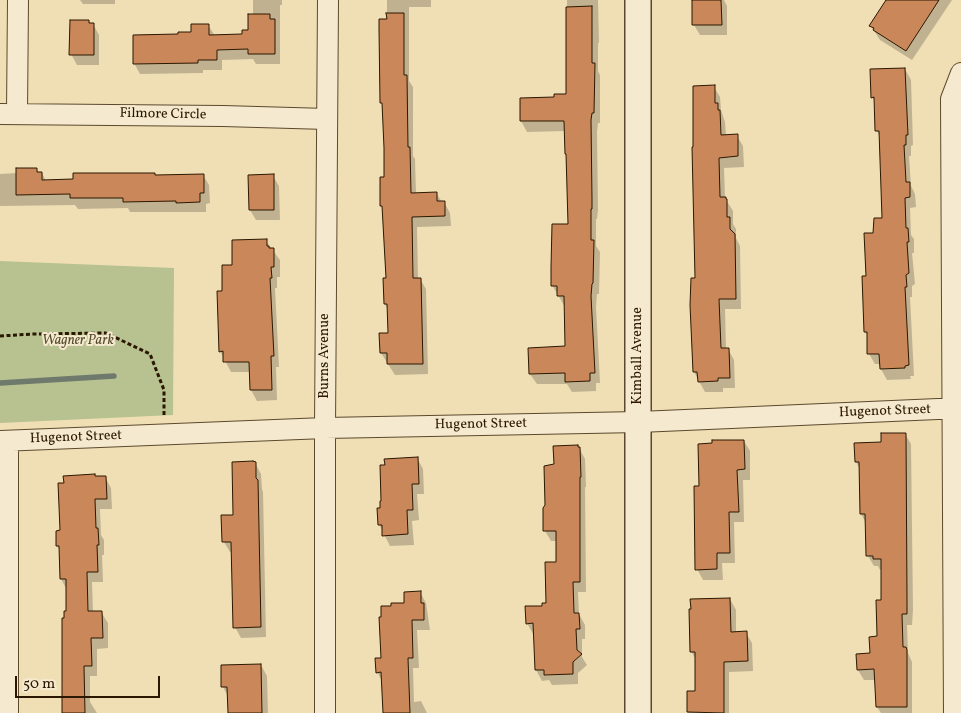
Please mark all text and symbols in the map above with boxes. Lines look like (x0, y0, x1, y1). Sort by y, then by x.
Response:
street label: Filmore Circle (119, 106, 207, 124)
street label: Kimball Avenue (630, 307, 646, 405)
street label: Burns Avenue (317, 313, 333, 399)
park label: Wagner Park (42, 333, 114, 349)
street label: Hugenot Street (839, 402, 931, 422)
street label: Hugenot Street (435, 416, 527, 434)
street label: Hugenot Street (30, 428, 122, 448)
scale bar (18, 666, 162, 698)
text: 50 m (23, 674, 55, 695)

